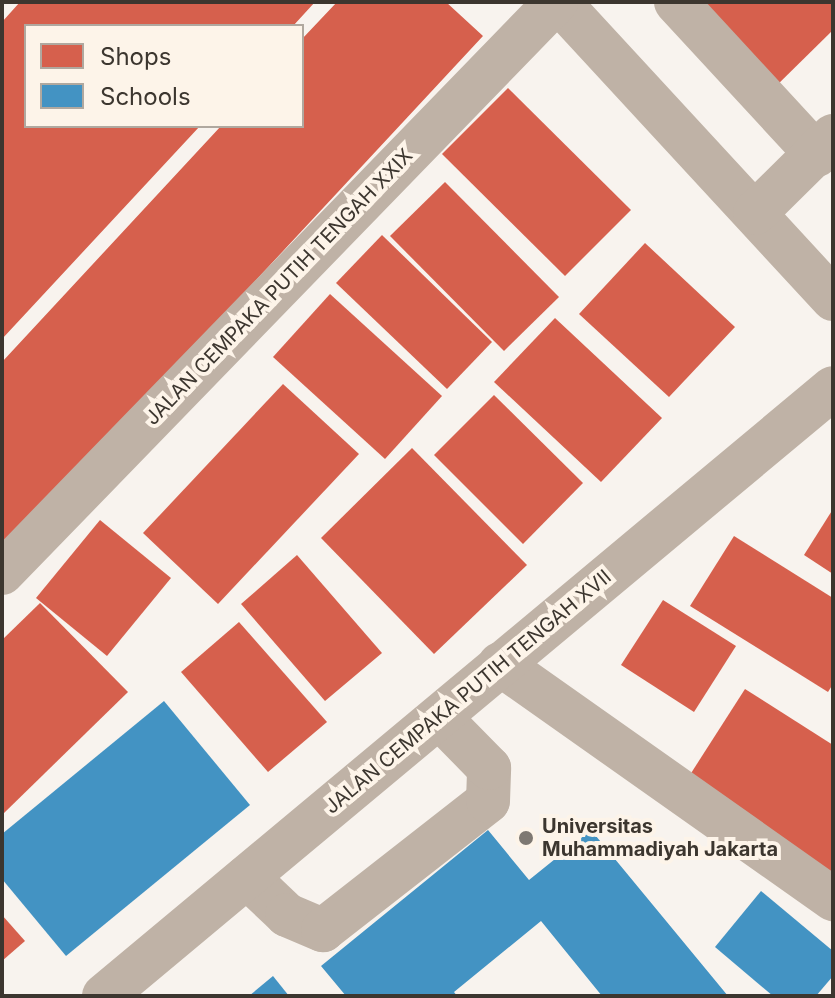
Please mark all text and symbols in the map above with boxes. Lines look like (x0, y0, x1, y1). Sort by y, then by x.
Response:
legend (24, 24, 304, 128)
text: Shops (100, 42, 171, 71)
text: Schools (100, 82, 191, 111)
street label: JALAN CEMPAKA PUTIH TENGAH XXIX (140, 144, 418, 430)
street label: JALAN CEMPAKA PUTIH TENGAH XVII (320, 565, 616, 819)
place label: Universitas Muhammadiyah Jakarta (542, 814, 778, 861)
marker: Universitas Muhammadiyah Jakarta (517, 829, 535, 847)

